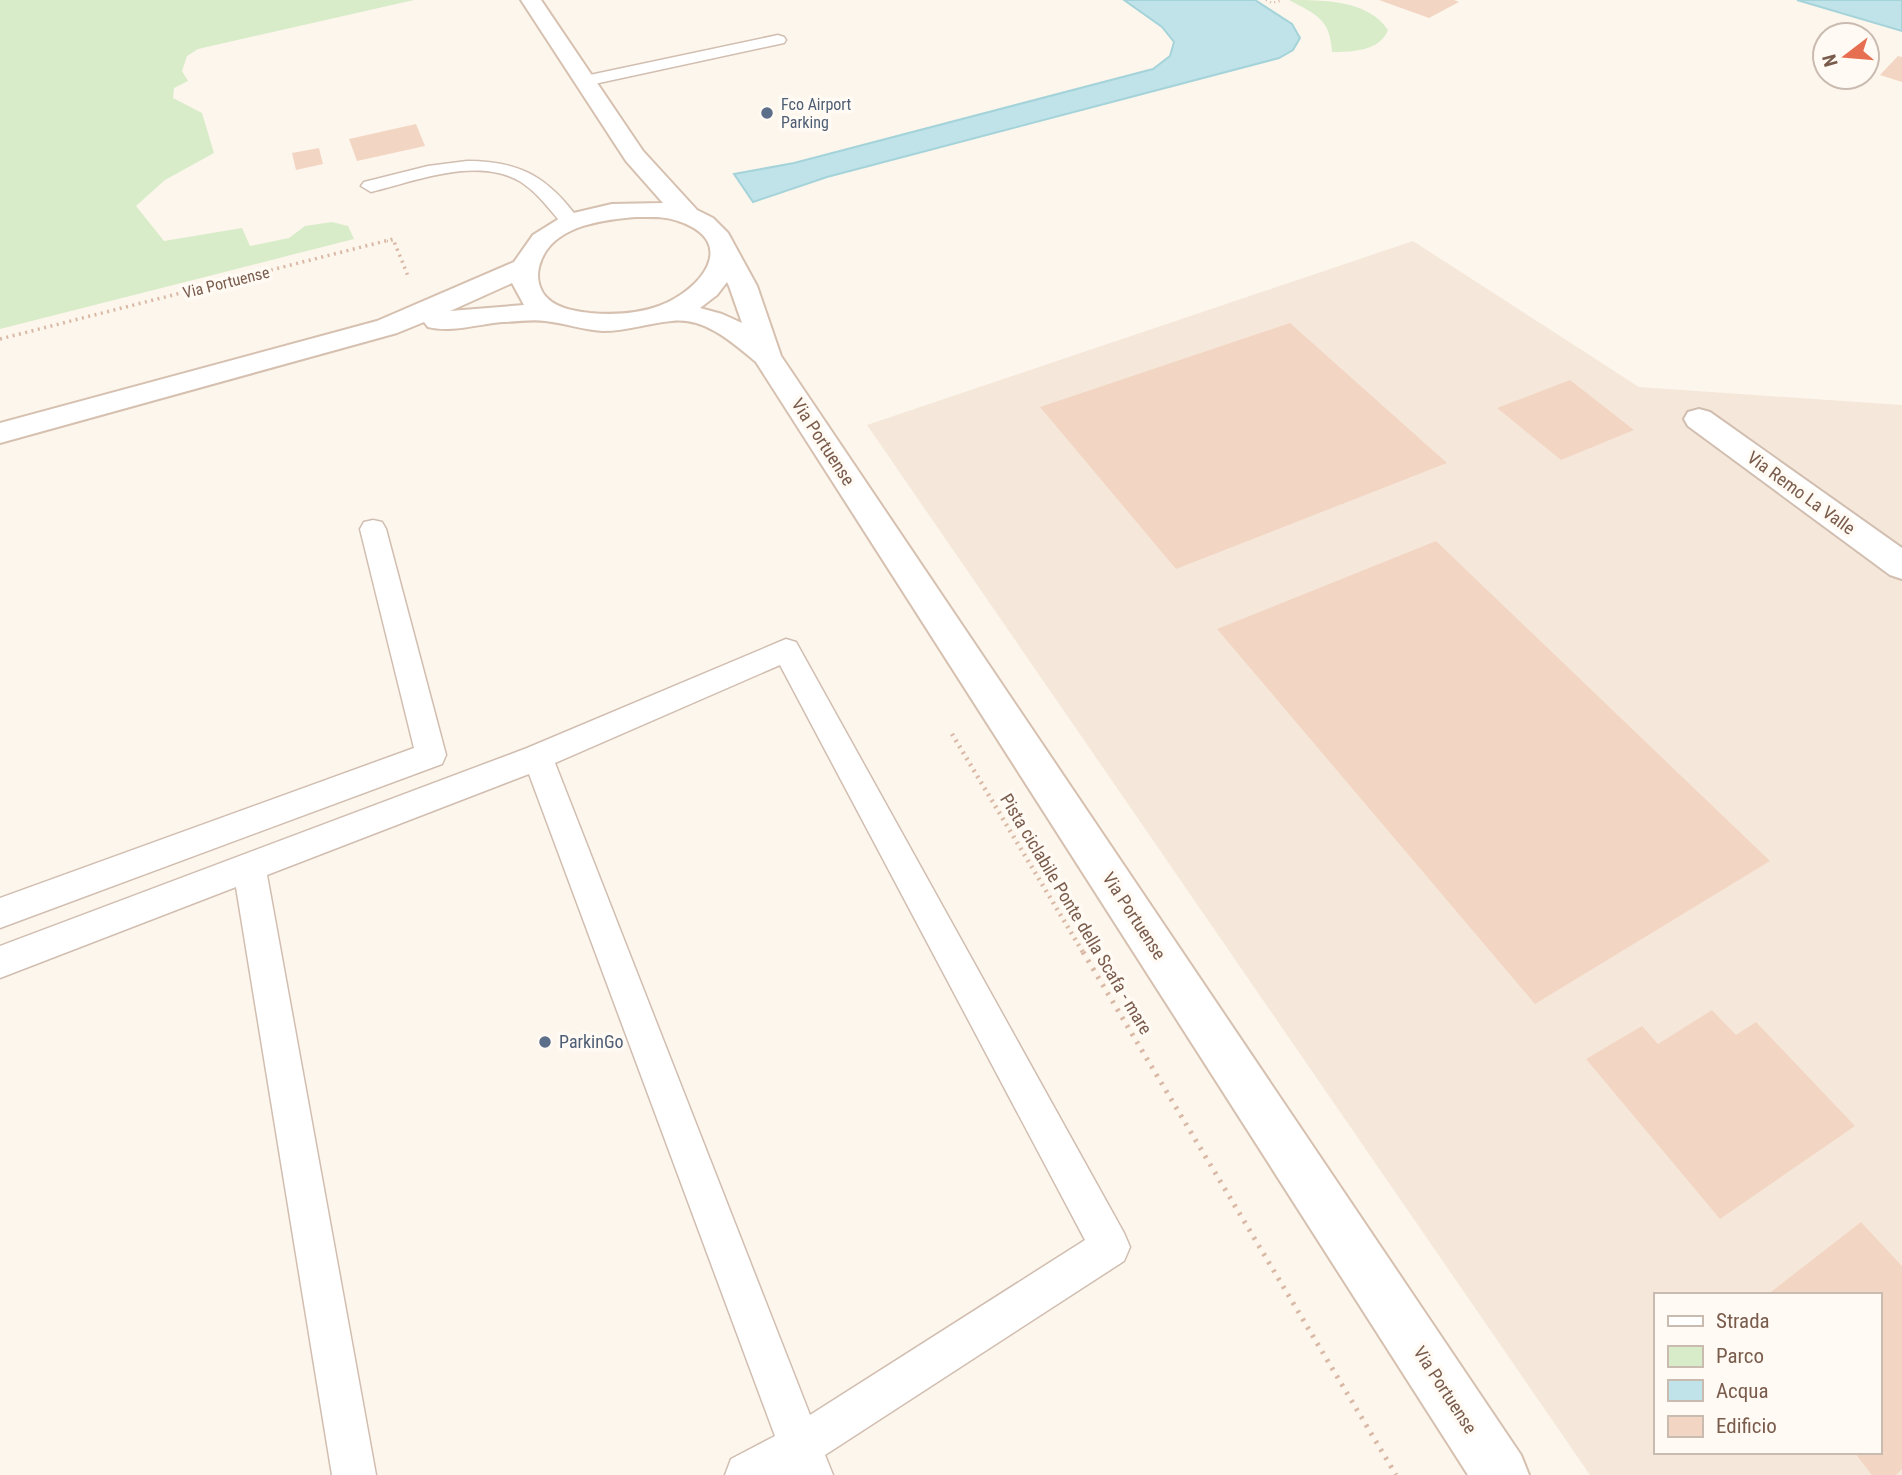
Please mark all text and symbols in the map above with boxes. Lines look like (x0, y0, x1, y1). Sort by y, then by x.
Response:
north arrow (1811, 21, 1881, 91)
text: N (1817, 52, 1843, 69)
place label: Fco Airport Parking (781, 95, 852, 132)
marker: Fco Airport Parking (759, 105, 775, 121)
street label: Via Portuense (181, 263, 271, 302)
street label: Via Portuense (787, 394, 859, 489)
street label: Via Remo La Valle (1743, 446, 1859, 539)
street label: Pista ciclabile Ponte della Scafa - mare (996, 790, 1157, 1038)
street label: Via Portuense (1098, 868, 1170, 963)
place label: ParkinGo (559, 1031, 624, 1052)
marker: ParkinGo (537, 1034, 553, 1050)
legend (1654, 1293, 1881, 1454)
text: Strada (1716, 1309, 1770, 1333)
street label: Via Portuense (1409, 1342, 1481, 1437)
text: Parco (1716, 1344, 1764, 1368)
text: Acqua (1716, 1379, 1769, 1403)
text: Edificio (1716, 1414, 1777, 1438)

